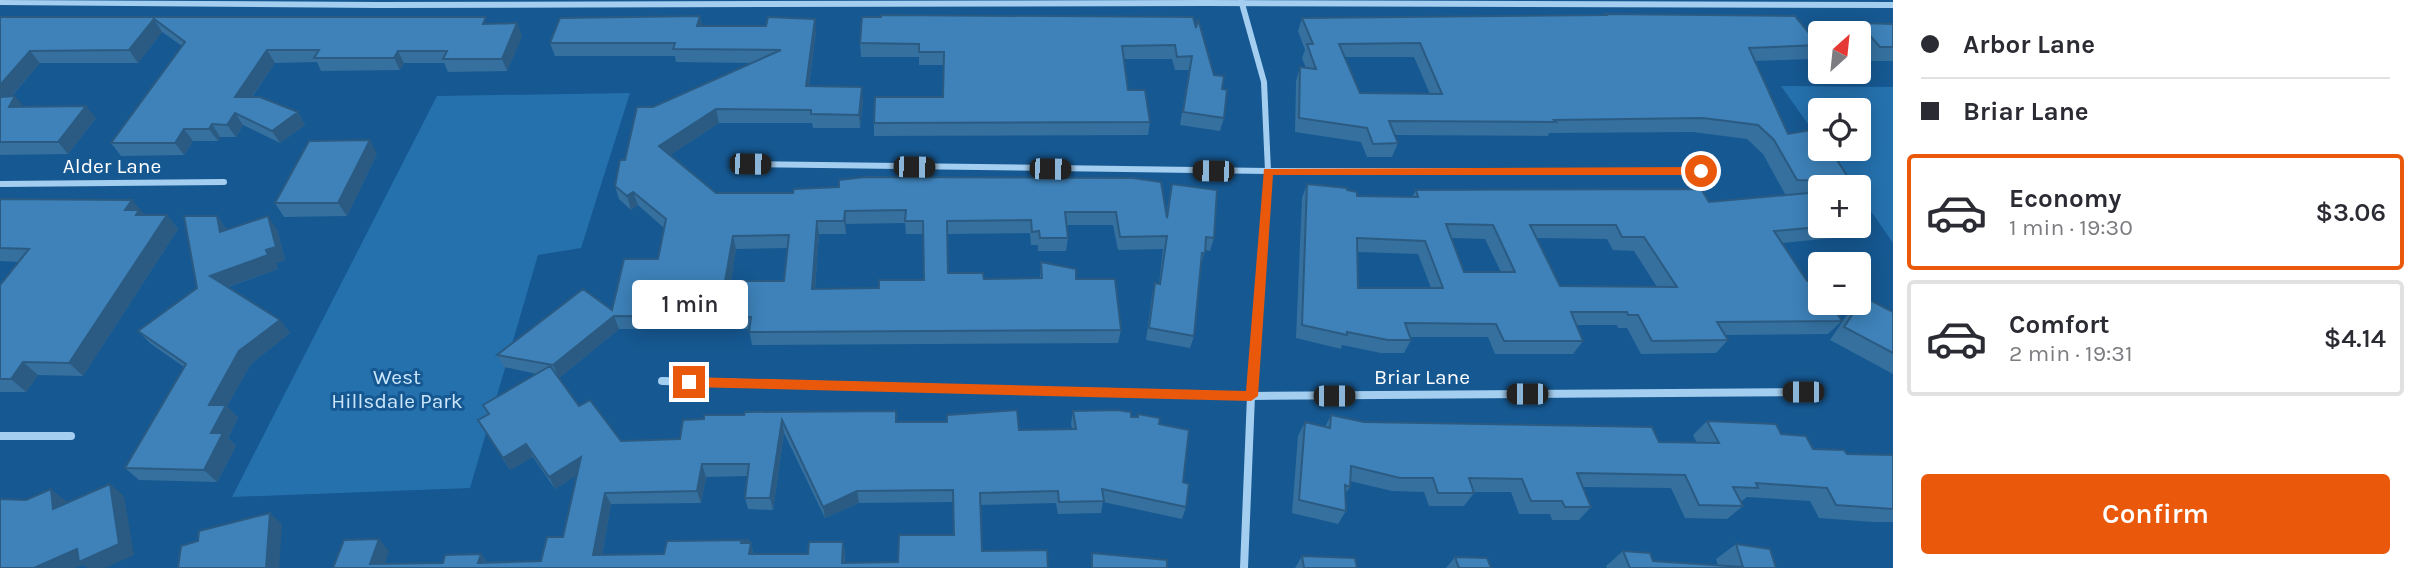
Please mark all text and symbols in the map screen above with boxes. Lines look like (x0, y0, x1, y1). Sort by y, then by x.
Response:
north arrow (1808, 21, 1871, 84)
map controls (1808, 21, 1871, 315)
text: Arbor Lane (1963, 29, 2095, 60)
text: Briar Lane (1963, 96, 2089, 127)
button: locate (1808, 98, 1871, 161)
car (729, 153, 772, 175)
street label: Alder Lane (63, 154, 161, 178)
route start (1685, 155, 1717, 187)
car (893, 156, 936, 178)
car (1029, 158, 1072, 180)
car (1192, 160, 1235, 182)
button: + (1808, 175, 1871, 238)
icon: car (1925, 181, 1988, 244)
text: Economy (2009, 183, 2121, 214)
text: $3.06 (2316, 197, 2386, 228)
text: 1 min · 19:30 (2009, 214, 2133, 241)
button: − (1808, 252, 1871, 315)
callout: 1 min (631, 280, 747, 330)
text: 1 min (661, 291, 719, 318)
icon: car (1925, 307, 1988, 370)
text: Comfort (2009, 309, 2110, 340)
text: $4.14 (2324, 323, 2386, 354)
text: 2 min · 19:31 (2009, 340, 2133, 367)
park label: West Hillsdale Park (331, 365, 463, 413)
street label: Briar Lane (1374, 365, 1470, 389)
route end (673, 366, 705, 398)
car (1783, 382, 1825, 403)
car (1507, 384, 1549, 405)
car (1314, 386, 1356, 407)
button: Confirm (1921, 474, 2390, 554)

